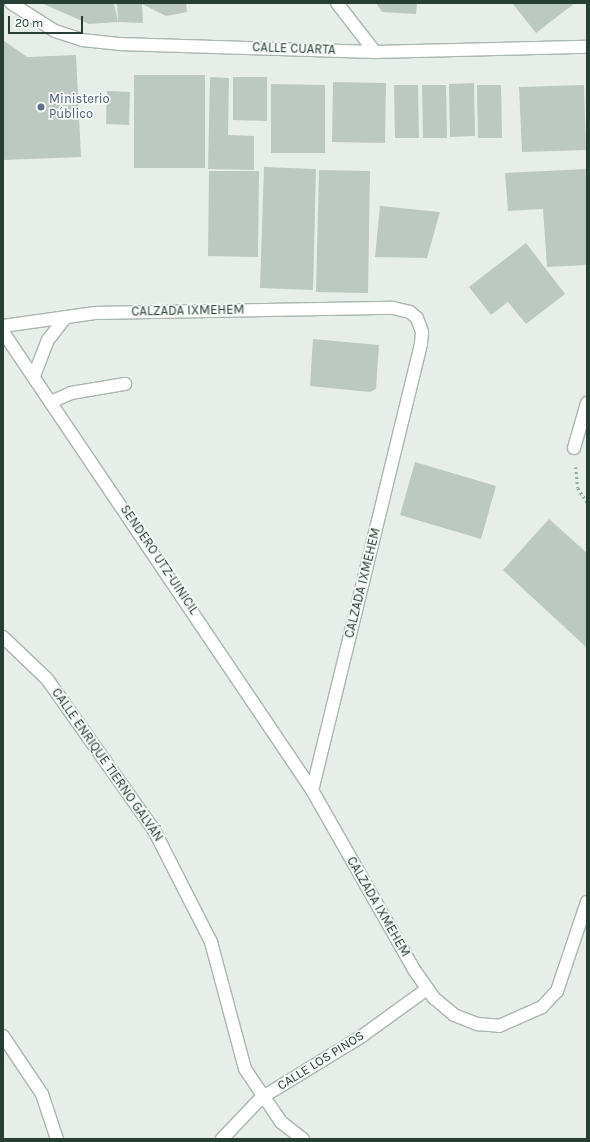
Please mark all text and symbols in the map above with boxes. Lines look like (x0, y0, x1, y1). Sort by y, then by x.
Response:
scale bar (10, 8, 85, 34)
text: 20 m (15, 16, 43, 30)
street label: CALLE CUARTA (252, 40, 336, 58)
place label: Ministerio Público (49, 92, 110, 123)
marker: Ministerio Público (36, 102, 46, 112)
street label: CALZADA IXMEHEM (131, 302, 245, 320)
street label: SENDERO UTZ-UINICIL (116, 502, 202, 618)
street label: CALZADA IXMEHEM (342, 526, 384, 640)
street label: CALLE ENRIQUE TIERNO GALVÁN (48, 685, 166, 845)
street label: CALZADA IXMEHEM (343, 854, 413, 960)
street label: CALLE LOS PINOS (275, 1028, 367, 1094)

